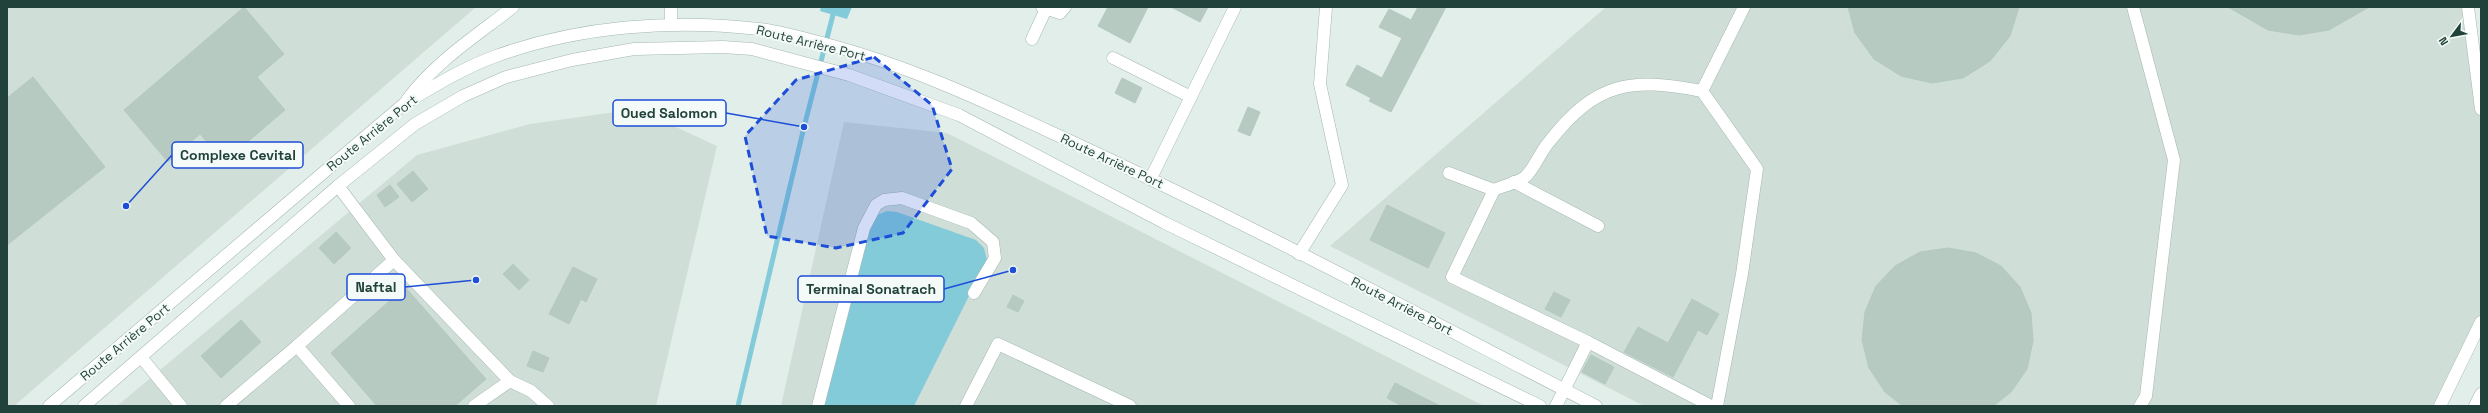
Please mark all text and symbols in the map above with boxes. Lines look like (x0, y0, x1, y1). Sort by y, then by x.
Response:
north arrow (2432, 16, 2472, 56)
street label: Route Arrière Port (755, 21, 867, 65)
text: N (2436, 34, 2451, 48)
street label: Route Arrière Port (323, 91, 421, 175)
callout: Oued Salomon (613, 100, 726, 126)
text: Oued Salomon (621, 104, 717, 122)
street label: Route Arrière Port (1058, 130, 1166, 192)
callout: Complexe Cevital (172, 142, 303, 168)
text: Complexe Cevital (180, 146, 296, 164)
street label: Route Arrière Port (1348, 273, 1456, 339)
callout: Naftal (347, 274, 405, 300)
callout: Terminal Sonatrach (798, 276, 944, 302)
text: Naftal (355, 278, 397, 296)
text: Terminal Sonatrach (806, 280, 936, 298)
street label: Route Arrière Port (77, 300, 173, 384)

